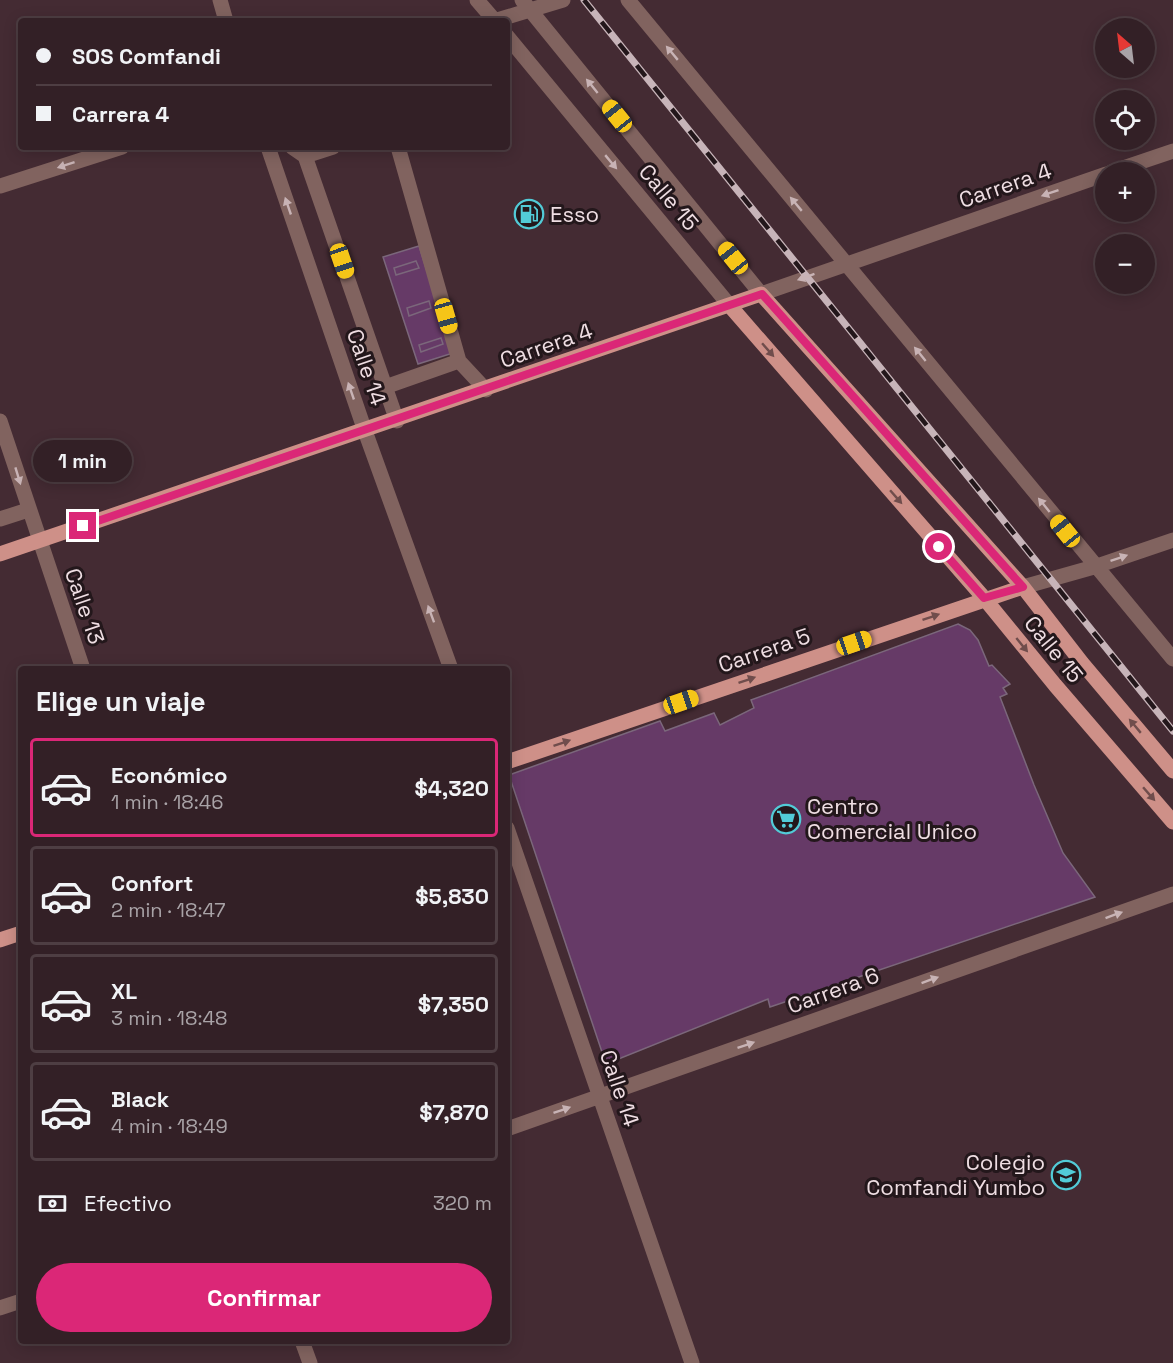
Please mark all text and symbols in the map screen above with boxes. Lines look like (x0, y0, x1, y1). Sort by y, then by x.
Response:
north arrow (1095, 18, 1155, 78)
map controls (1095, 18, 1155, 294)
text: SOS Comfandi (72, 42, 221, 70)
one-way arrow (666, 46, 679, 61)
one-way arrow (587, 78, 599, 93)
button: locate (1095, 90, 1155, 150)
car (599, 96, 635, 136)
text: Carrera 4 (72, 100, 169, 128)
one-way arrow (604, 154, 617, 169)
street label: Carrera 4 (955, 156, 1055, 214)
street label: Calle 15 (633, 158, 705, 236)
one-way arrow (57, 161, 75, 170)
button: + (1095, 162, 1155, 222)
one-way arrow (1041, 189, 1059, 199)
one-way arrow (283, 197, 293, 215)
one-way arrow (790, 197, 803, 212)
fuel station icon: Esso (513, 198, 545, 230)
place label: Esso (550, 200, 599, 228)
button: − (1095, 234, 1155, 294)
car (715, 238, 751, 278)
car (328, 241, 356, 281)
one-way arrow (797, 273, 815, 283)
car (432, 296, 460, 336)
street label: Carrera 4 (496, 316, 596, 374)
street label: Calle 14 (341, 325, 393, 409)
one-way arrow (761, 342, 774, 357)
one-way arrow (914, 347, 927, 362)
one-way arrow (346, 382, 355, 400)
callout: 1 min (34, 439, 132, 481)
text: 1 min (58, 448, 107, 474)
one-way arrow (13, 467, 23, 485)
one-way arrow (889, 489, 902, 504)
one-way arrow (1037, 497, 1050, 513)
car (1047, 511, 1083, 551)
route end (69, 512, 96, 539)
route start (925, 533, 952, 560)
one-way arrow (1110, 553, 1128, 562)
street label: Calle 13 (59, 564, 111, 648)
one-way arrow (425, 605, 435, 623)
street label: Calle 15 (1018, 610, 1090, 688)
one-way arrow (922, 611, 940, 621)
street label: Carrera 5 (714, 621, 814, 679)
car (834, 629, 874, 657)
one-way arrow (1016, 638, 1028, 653)
one-way arrow (738, 674, 756, 684)
text: Elige un viaje (36, 684, 206, 719)
car (661, 688, 701, 716)
one-way arrow (1129, 718, 1142, 734)
one-way arrow (553, 738, 571, 747)
icon: car (39, 761, 93, 815)
text: Económico (111, 761, 228, 789)
text: $4,320 (415, 774, 489, 802)
one-way arrow (1142, 786, 1155, 801)
text: 1 min · 18:46 (111, 789, 224, 815)
place label: Centro Comercial Unico (807, 792, 977, 845)
supermarket icon: Centro Comercial Unico (770, 803, 802, 835)
icon: car (39, 869, 93, 923)
text: Confort (111, 869, 193, 897)
text: $5,830 (415, 882, 489, 910)
text: 2 min · 18:47 (111, 897, 226, 923)
one-way arrow (1105, 909, 1123, 919)
street label: Carrera 6 (783, 960, 883, 1020)
one-way arrow (921, 974, 939, 984)
icon: car (39, 977, 93, 1031)
text: XL (111, 977, 137, 1005)
text: $7,350 (418, 990, 489, 1018)
text: 3 min · 18:48 (111, 1005, 227, 1031)
one-way arrow (737, 1040, 755, 1050)
street label: Calle 14 (594, 1046, 646, 1130)
icon: car (39, 1085, 93, 1139)
text: Black (111, 1085, 169, 1113)
text: $7,870 (419, 1098, 489, 1126)
one-way arrow (553, 1104, 571, 1114)
text: 4 min · 18:49 (111, 1113, 228, 1139)
place label: Colegio Comfandi Yumbo (866, 1148, 1045, 1201)
school or university icon: Colegio Comfandi Yumbo (1050, 1159, 1082, 1191)
icon: cash (36, 1187, 69, 1220)
text: Efectivo (84, 1189, 172, 1217)
text: 320 m (433, 1190, 492, 1216)
button: Confirmar (36, 1263, 492, 1332)

